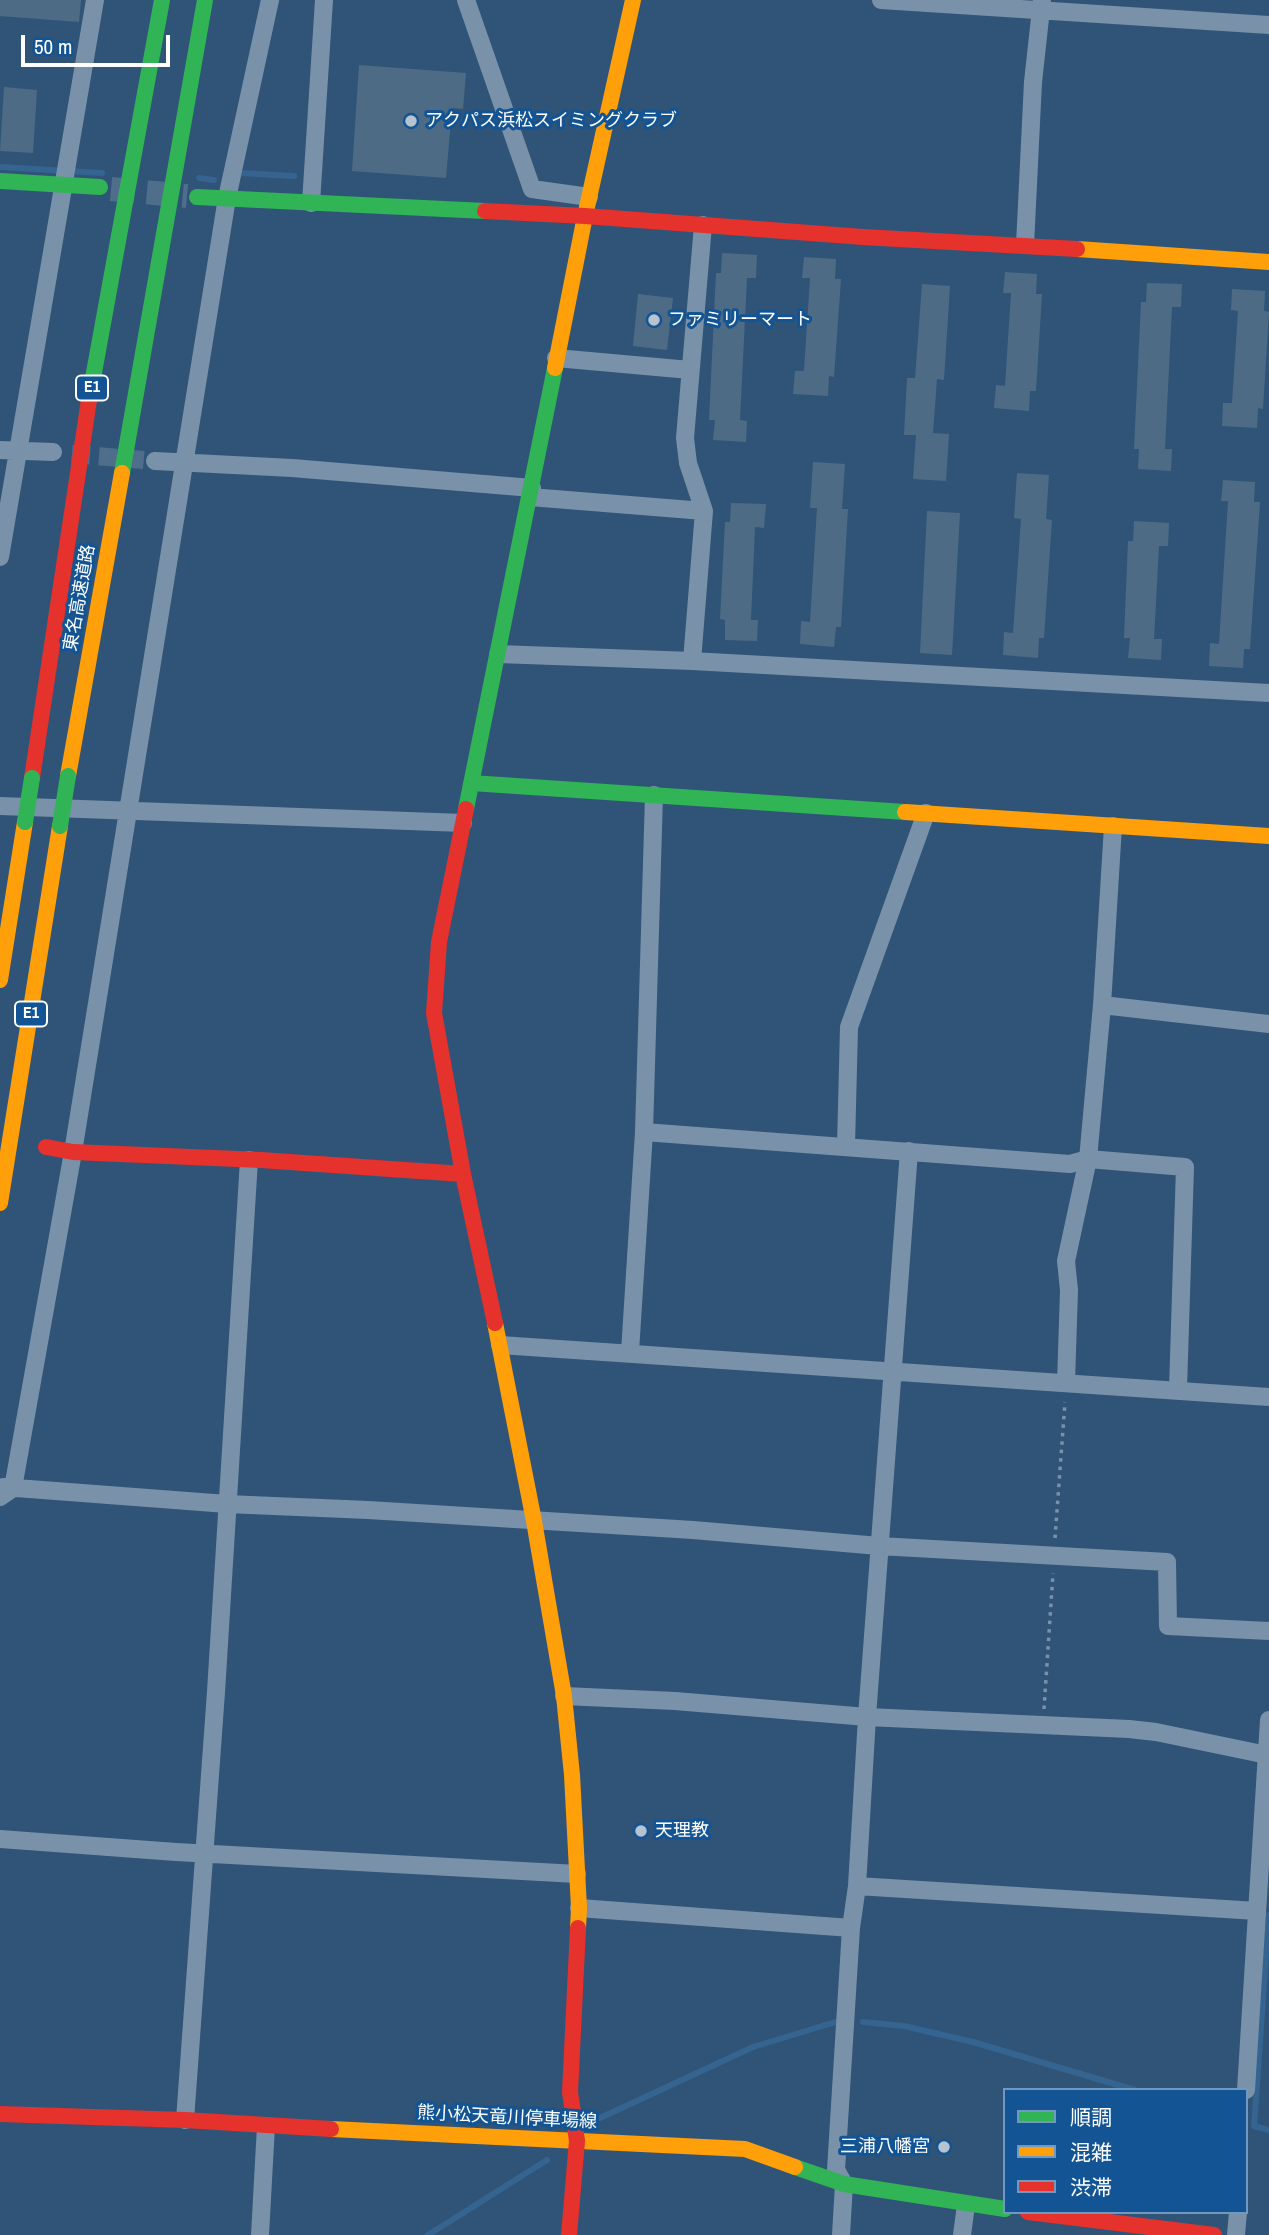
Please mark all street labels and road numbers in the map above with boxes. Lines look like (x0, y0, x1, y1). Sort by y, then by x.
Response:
road number: E1 (76, 376, 108, 400)
street label: 東名高速道路 (60, 543, 100, 653)
road number: E1 (15, 1002, 47, 1026)
street label: 熊小松天竜川停車場線 (417, 2103, 597, 2133)

